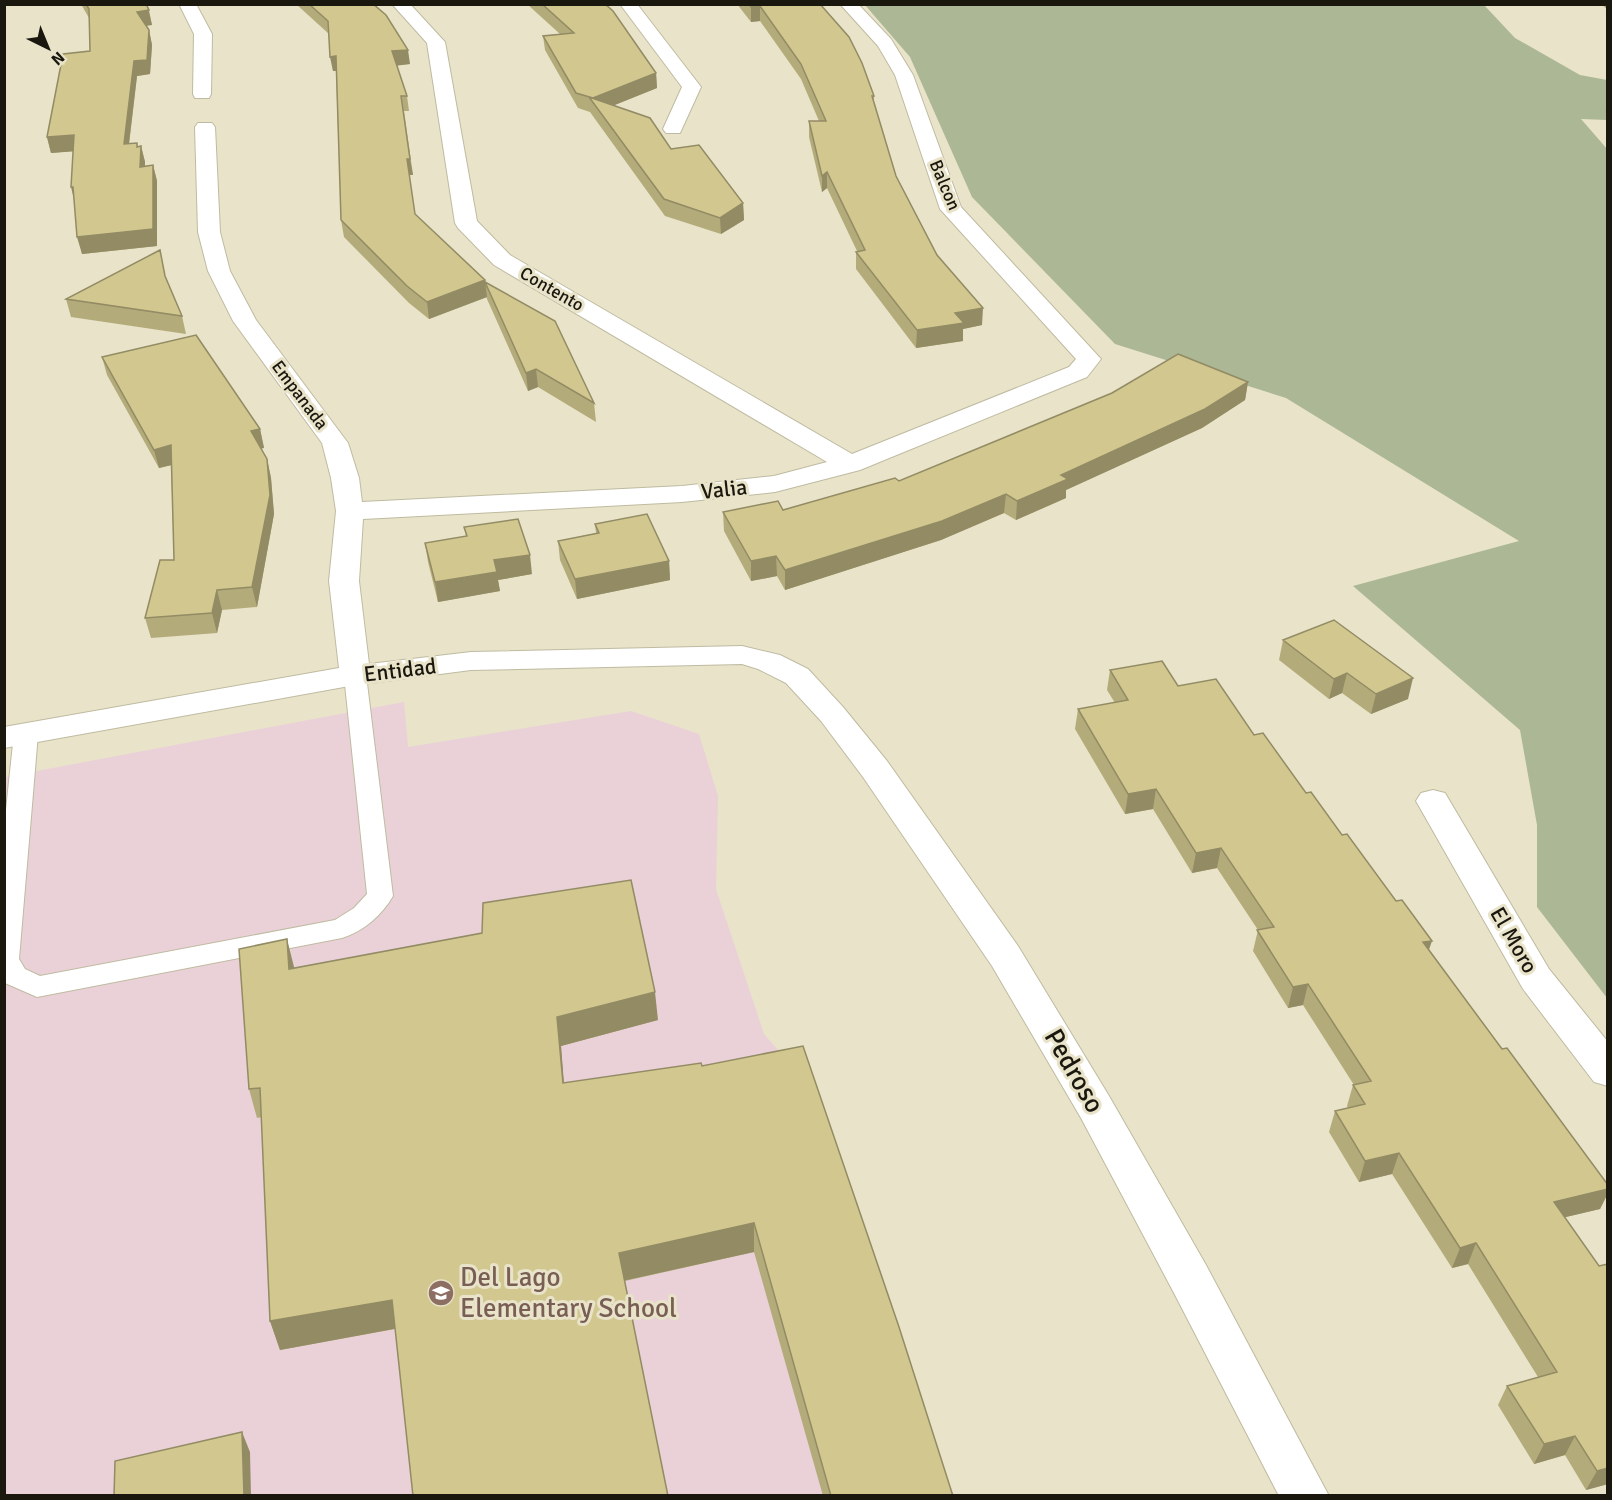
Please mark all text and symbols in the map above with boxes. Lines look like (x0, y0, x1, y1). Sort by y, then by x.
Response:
north arrow (18, 18, 78, 78)
text: N (47, 47, 68, 69)
street label: Balcon (925, 156, 965, 214)
street label: Contento (516, 262, 588, 316)
street label: Empanada (267, 356, 333, 434)
street label: Valia (700, 473, 748, 505)
street label: Entidad (362, 652, 438, 688)
street label: El Moro (1484, 902, 1544, 978)
street label: Pedroso (1037, 1023, 1111, 1119)
place label: Del Lago Elementary School (460, 1261, 677, 1325)
school or university icon: Del Lago Elementary School (426, 1278, 456, 1308)

